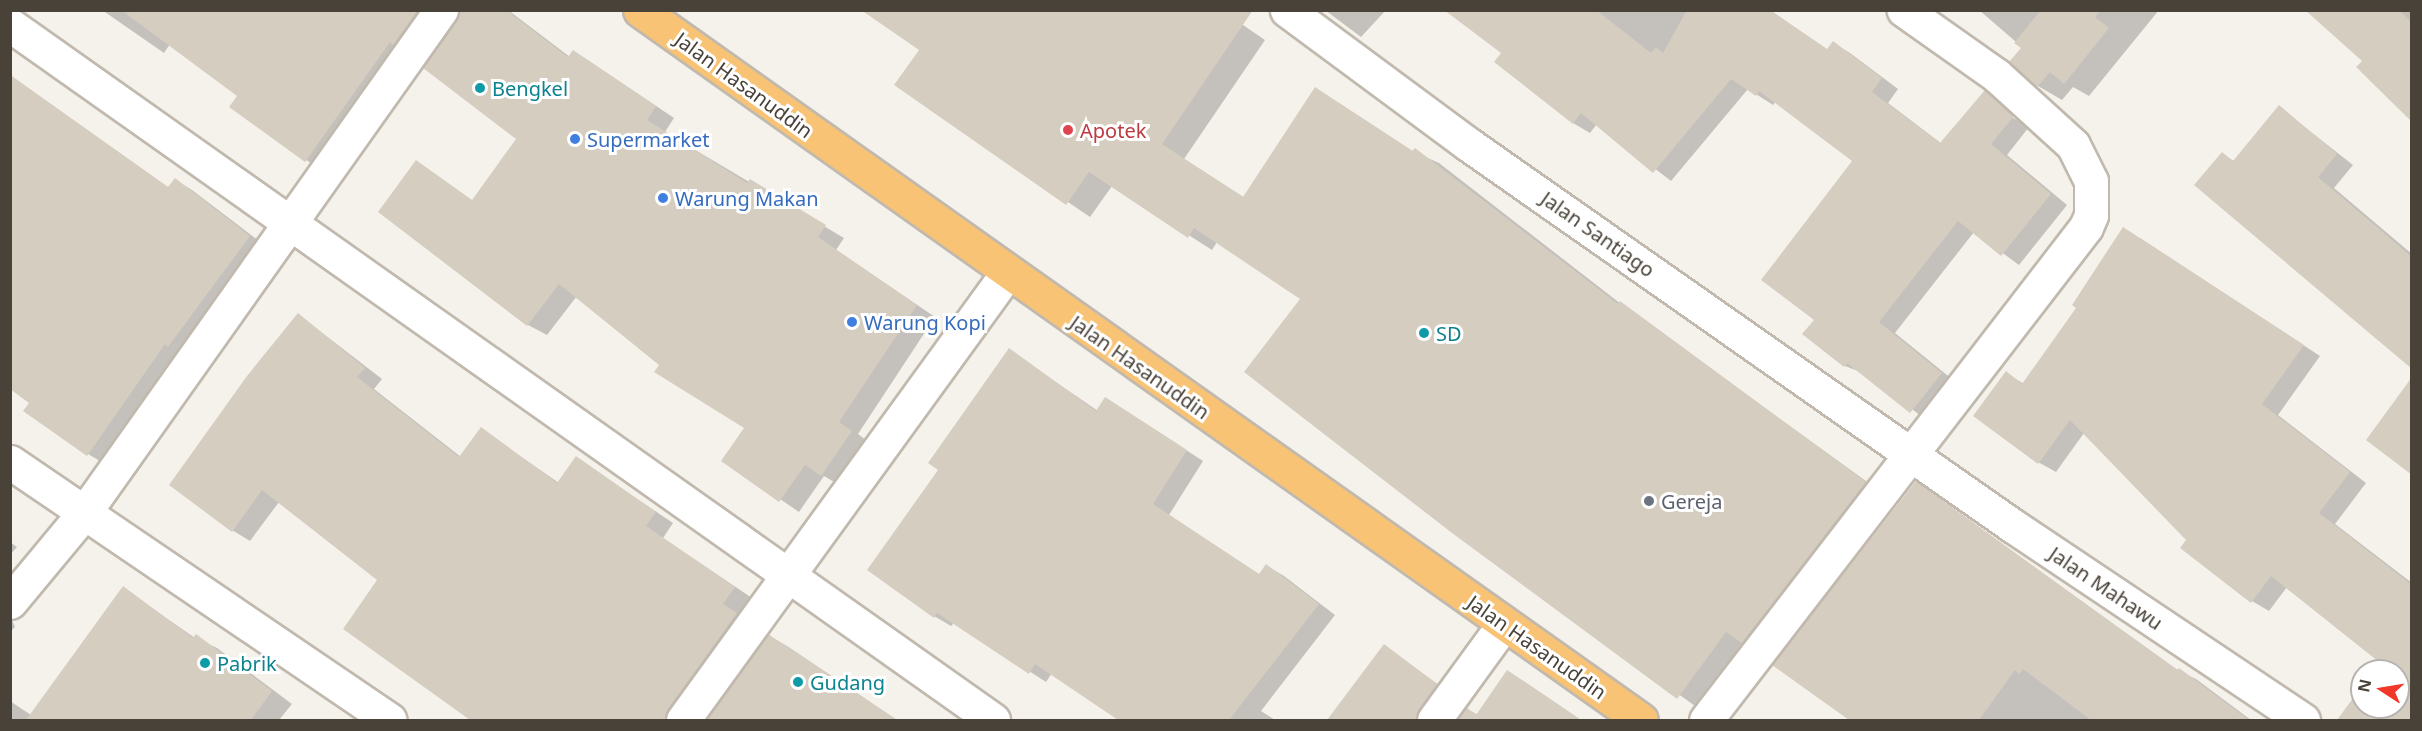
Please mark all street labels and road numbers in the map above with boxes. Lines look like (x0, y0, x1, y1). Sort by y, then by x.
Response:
street label: Jalan Hasanuddin (670, 27, 818, 143)
street label: Jalan Santiago (1537, 186, 1659, 282)
street label: Jalan Hasanuddin (1066, 310, 1214, 424)
street label: Jalan Mahawu (2045, 541, 2167, 635)
street label: Jalan Hasanuddin (1463, 590, 1611, 704)

